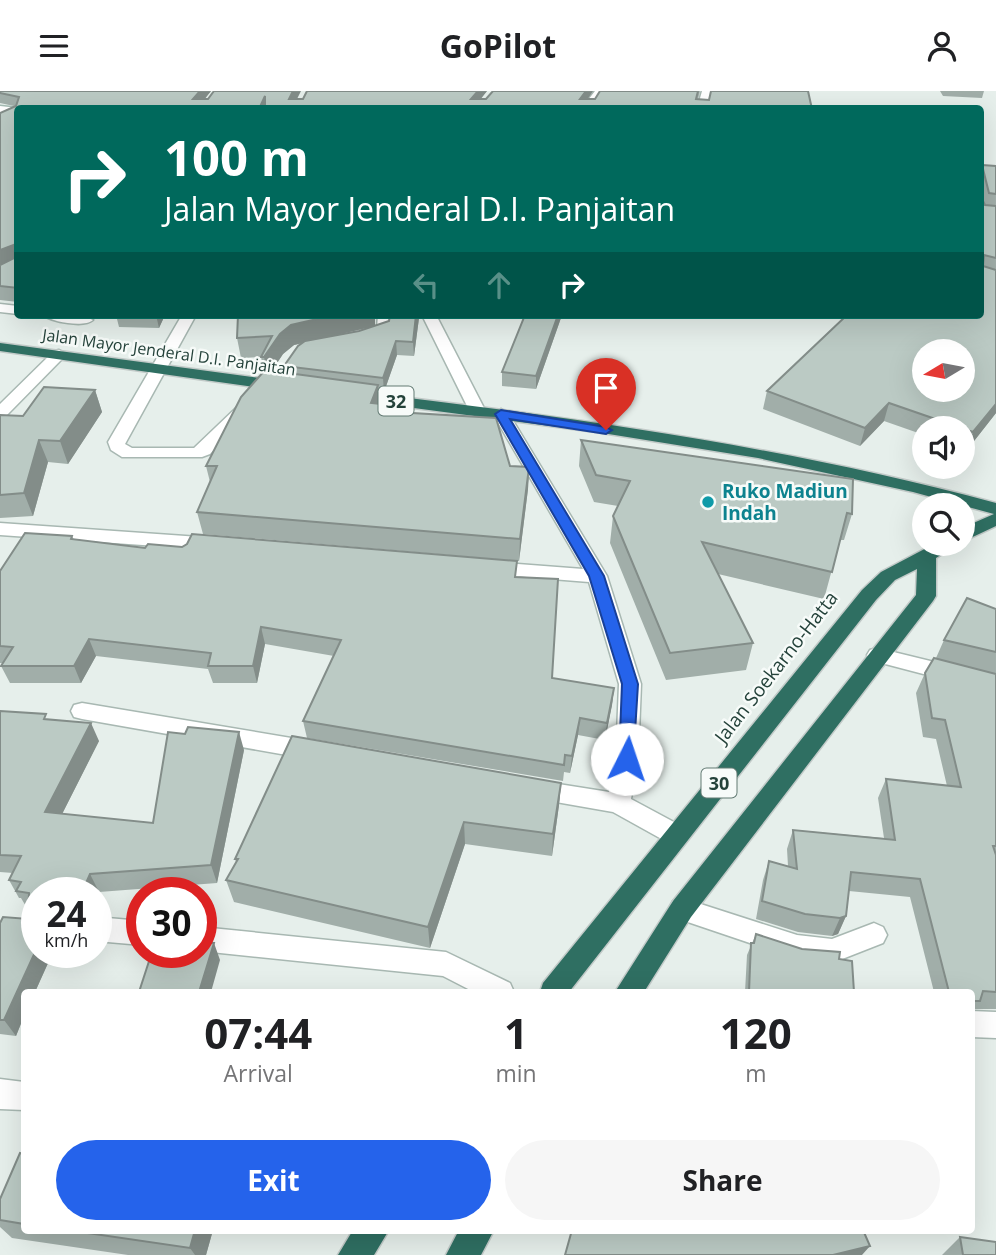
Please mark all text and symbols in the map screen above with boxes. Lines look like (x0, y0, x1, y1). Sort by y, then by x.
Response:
text: GoPilot (440, 24, 556, 67)
icon: menu (35, 27, 73, 65)
icon: person (923, 27, 961, 65)
text: 100 m (164, 124, 309, 190)
icon: right (49, 133, 140, 224)
text: Jalan Mayor Jenderal D.I. Panjaitan (164, 187, 675, 230)
icon: left (407, 266, 445, 304)
icon: ahead (480, 266, 518, 304)
icon: right (553, 266, 591, 304)
street label: Jalan Mayor Jenderal D.I. Panjaitan (39, 323, 297, 381)
north arrow (912, 339, 975, 403)
map controls (912, 339, 975, 556)
pin (576, 358, 636, 430)
icon: arrive (587, 369, 625, 407)
road number: 32 (378, 387, 414, 415)
button: sound (912, 416, 975, 479)
place label: Ruko Madiun Indah (722, 478, 848, 526)
button: search (912, 493, 975, 556)
marker: Ruko Madiun Indah (700, 494, 716, 510)
street label: Jalan Soekarno-Hatta (707, 586, 844, 750)
position arrow (590, 722, 664, 796)
road number: 30 (702, 769, 736, 797)
speed limit sign: 30 (126, 877, 217, 968)
text: 24 (46, 890, 87, 937)
text: km/h (45, 928, 88, 952)
text: 07:44 (204, 1004, 312, 1061)
text: 1 (504, 1004, 528, 1061)
text: 120 (720, 1004, 792, 1061)
text: Arrival (224, 1057, 293, 1089)
text: min (495, 1057, 537, 1089)
text: m (745, 1057, 766, 1089)
button: Exit (56, 1140, 491, 1220)
button: Share (505, 1140, 940, 1220)

